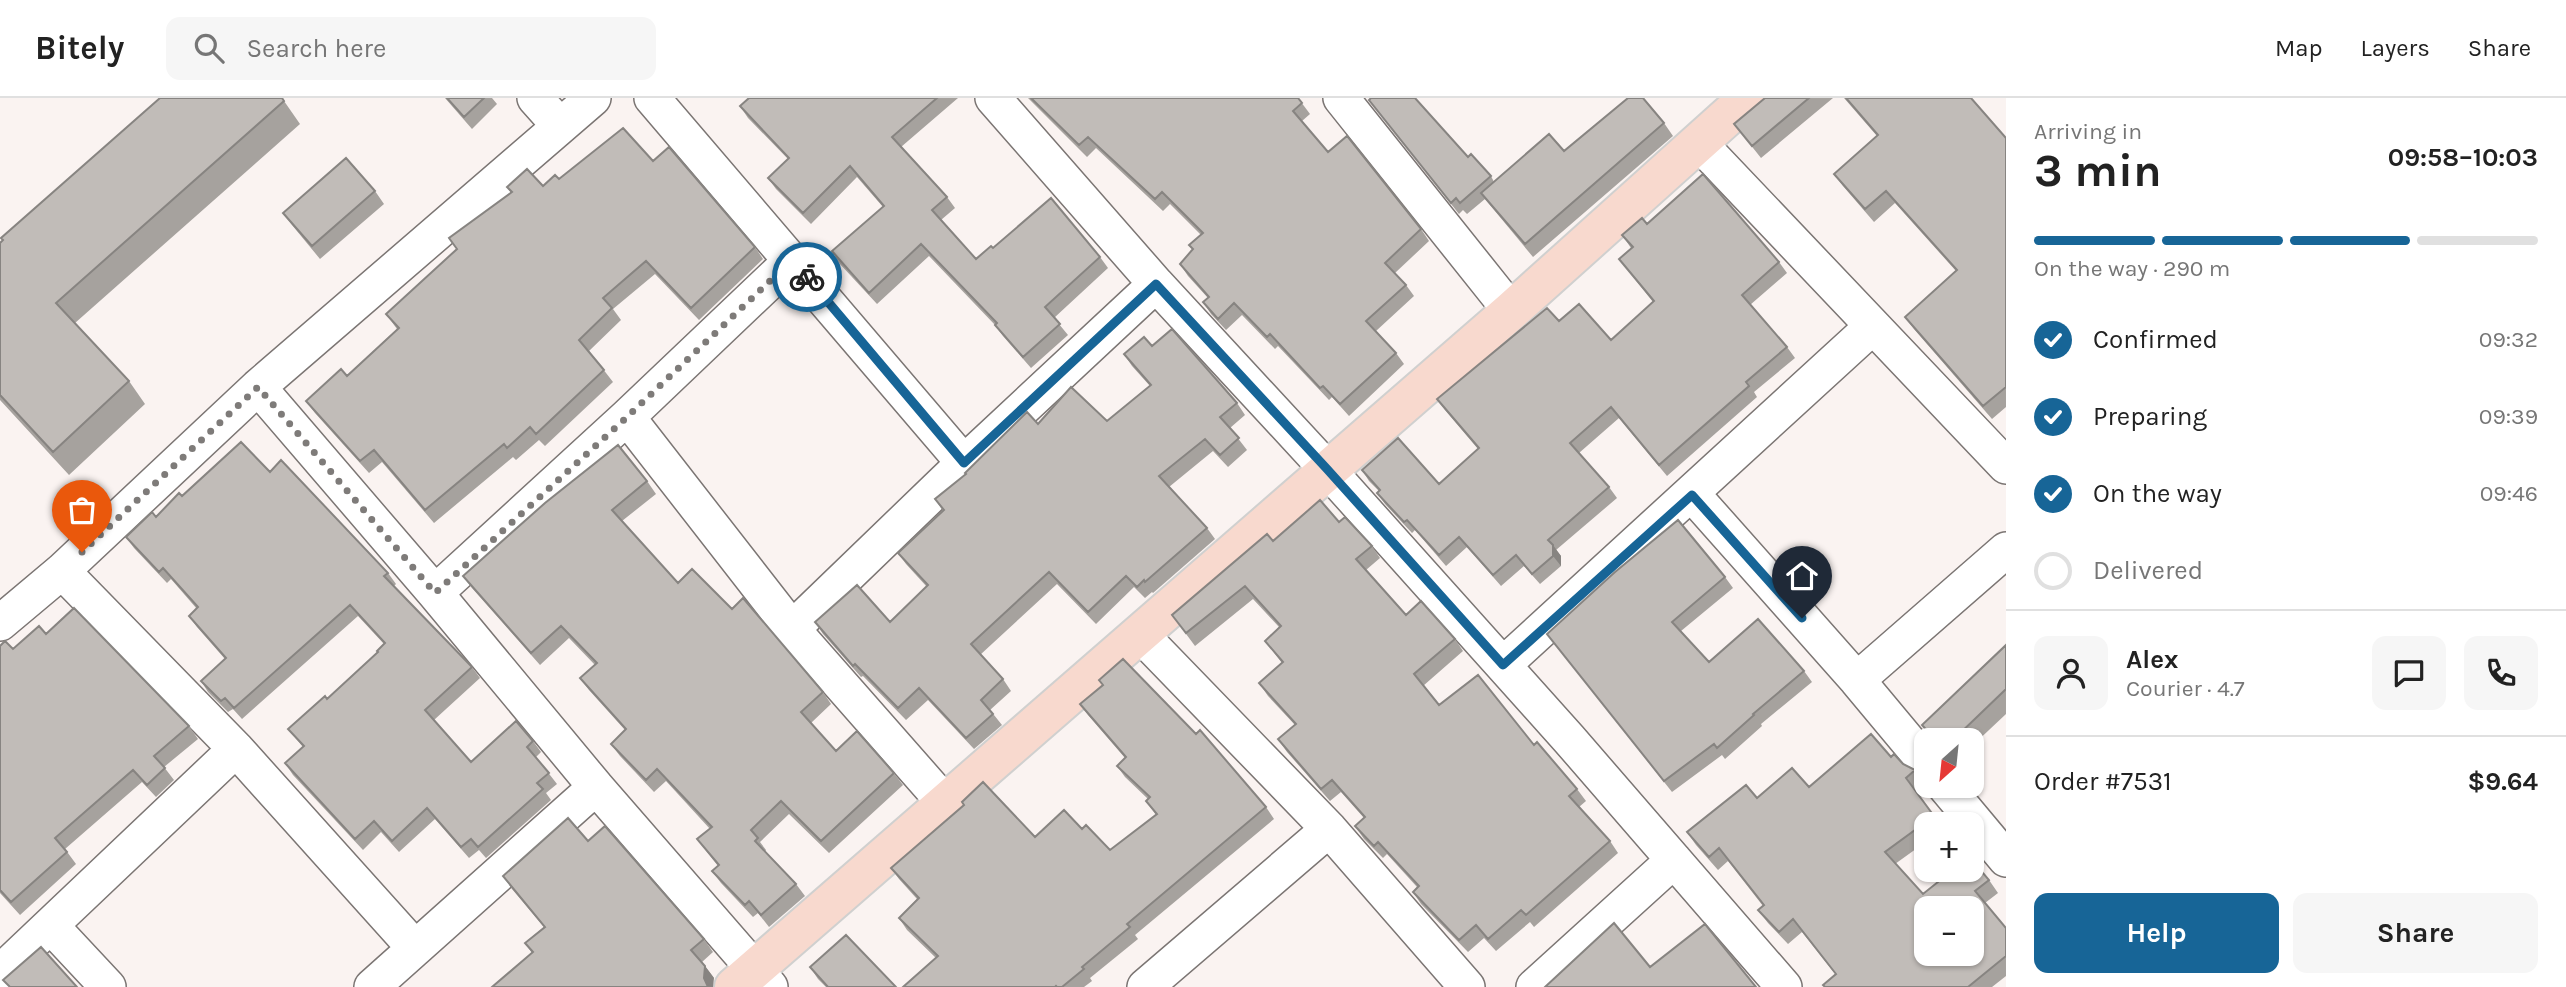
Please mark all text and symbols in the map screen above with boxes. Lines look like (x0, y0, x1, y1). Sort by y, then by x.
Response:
search box (166, 17, 656, 80)
text: Bitely (35, 29, 124, 67)
icon: search (190, 29, 228, 67)
text: Search here (246, 33, 386, 64)
text: Map (2275, 34, 2323, 62)
text: Layers (2361, 34, 2430, 62)
text: Share (2468, 34, 2531, 62)
text: Arriving in (2034, 118, 2142, 145)
text: 09:58–10:03 (2388, 142, 2538, 173)
text: 3 min (2034, 144, 2162, 198)
courier (772, 242, 842, 312)
text: On the way · 290 m (2034, 255, 2230, 282)
icon: bike (788, 258, 826, 296)
icon: check (2034, 321, 2072, 359)
text: Confirmed (2093, 324, 2218, 355)
text: 09:32 (2479, 326, 2538, 353)
icon: check (2034, 398, 2072, 436)
text: Preparing (2093, 401, 2207, 432)
text: 09:39 (2479, 403, 2538, 430)
icon: check (2034, 475, 2072, 513)
text: On the way (2093, 478, 2222, 509)
pin (52, 480, 112, 552)
text: 09:46 (2480, 480, 2538, 507)
icon: bag (63, 491, 101, 529)
pin (1772, 546, 1832, 618)
text: Delivered (2093, 555, 2203, 586)
icon: home (1783, 557, 1821, 595)
button: person (2034, 636, 2108, 710)
button: chat (2372, 636, 2446, 710)
button: phone (2464, 636, 2538, 710)
text: Alex (2126, 644, 2178, 675)
text: Courier · 4.7 (2126, 675, 2245, 702)
north arrow (1914, 728, 1984, 798)
map controls (1914, 728, 1984, 966)
text: Order #7531 (2034, 766, 2172, 797)
text: $9.64 (2467, 766, 2538, 797)
button: + (1914, 812, 1984, 882)
button: Help (2034, 893, 2279, 973)
button: Share (2293, 893, 2538, 973)
button: − (1914, 896, 1984, 966)

